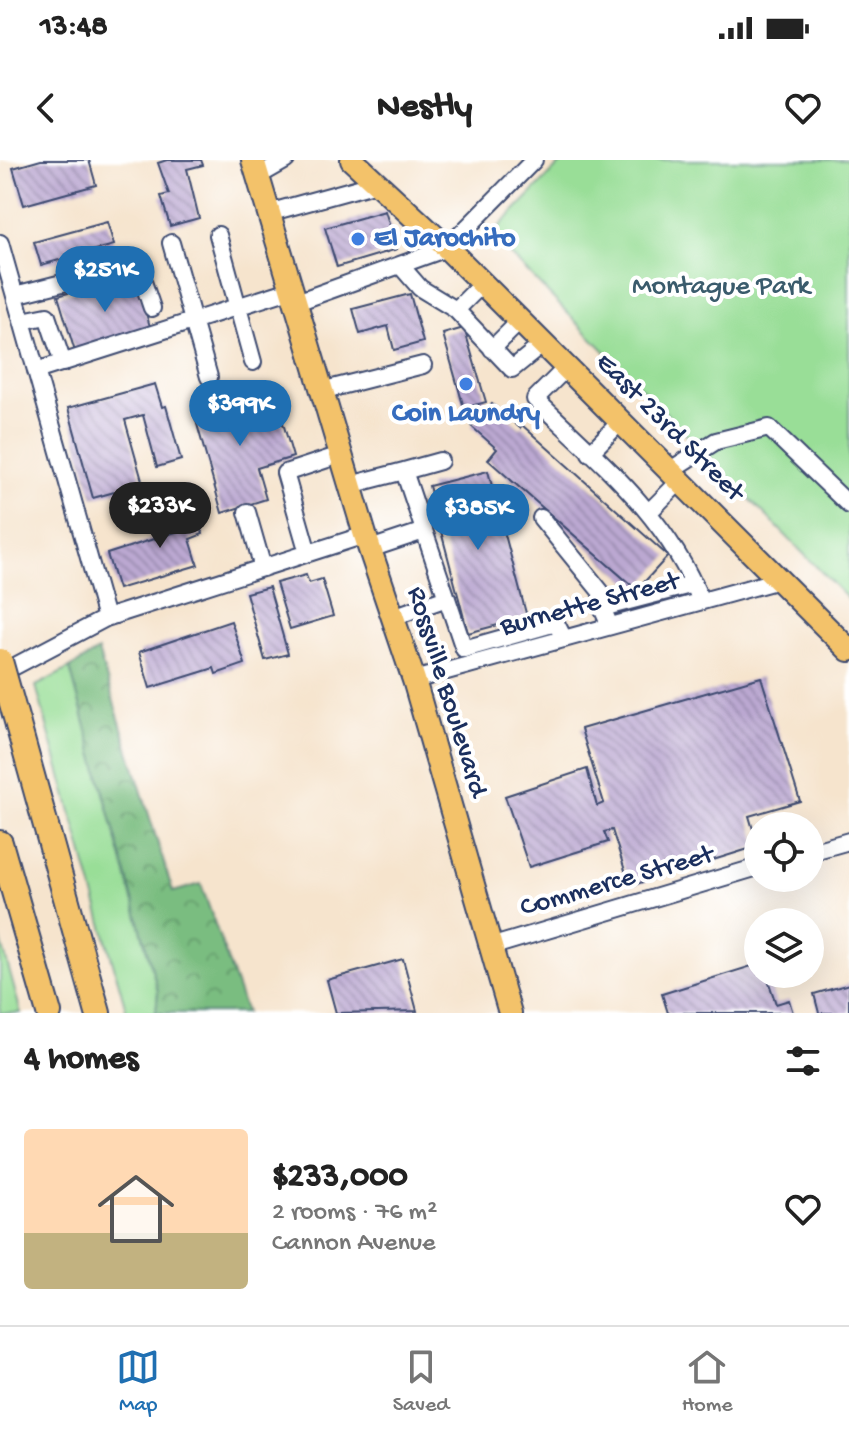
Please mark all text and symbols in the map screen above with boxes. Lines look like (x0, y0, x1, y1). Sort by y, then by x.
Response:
text: 13:48 (40, 11, 108, 46)
icon: back (24, 86, 68, 130)
icon: heart (781, 86, 825, 130)
text: Nestly (377, 87, 472, 130)
place label: El Jarochito (374, 223, 516, 256)
marker: El Jarochito (349, 230, 367, 248)
pin: $251K (49, 246, 161, 314)
text: $251K (74, 256, 136, 287)
park label: Montague Park (632, 271, 812, 304)
street label: East 23rd Street (588, 347, 752, 511)
marker: Coin Laundry (457, 375, 475, 393)
pin: $399K (184, 380, 296, 448)
text: $399K (207, 390, 273, 421)
place label: Coin Laundry (392, 398, 540, 431)
pin: $233K (104, 482, 216, 550)
pin: $385K (422, 484, 534, 552)
text: $233K (127, 492, 193, 523)
text: $385K (444, 494, 512, 525)
street label: Burnette Street (496, 565, 685, 645)
street label: Rossville Boulevard (398, 583, 494, 804)
map controls (744, 812, 824, 988)
button: locate (744, 812, 824, 892)
street label: Commerce Street (517, 838, 720, 925)
button: layers (744, 908, 824, 988)
icon: filters (781, 1039, 825, 1083)
text: 4 homes (24, 1041, 138, 1081)
text: $233,000 (272, 1158, 408, 1198)
icon: home (88, 1161, 184, 1257)
icon: heart (781, 1187, 825, 1231)
text: 2 rooms · 76 m² (272, 1198, 437, 1229)
text: Cannon Avenue (272, 1229, 435, 1260)
tab: Map (116, 1345, 160, 1419)
tab: Saved (393, 1345, 449, 1419)
tab: Home (682, 1345, 733, 1419)

